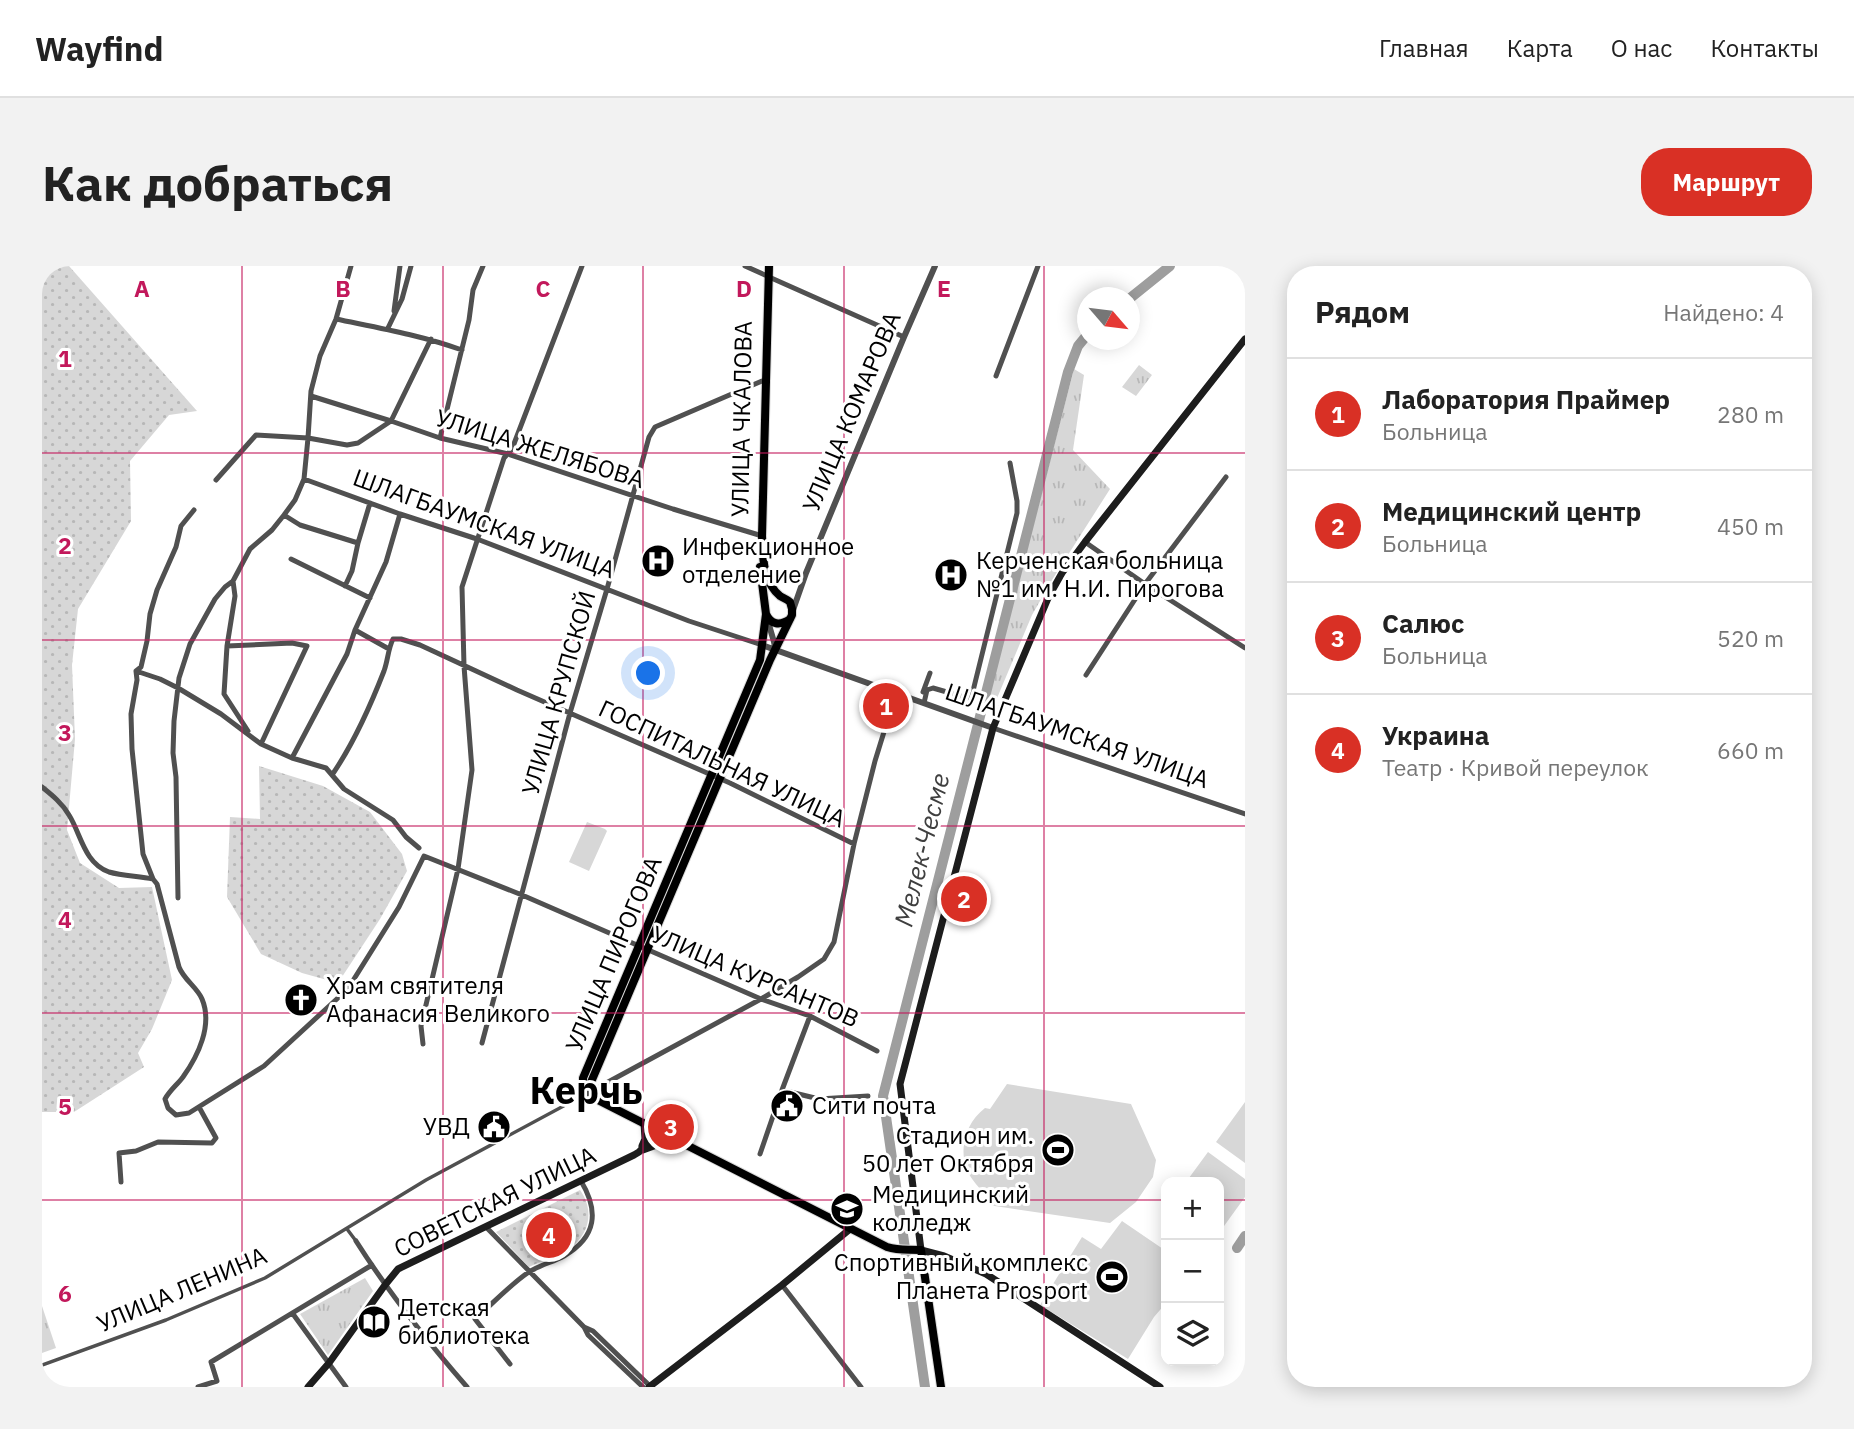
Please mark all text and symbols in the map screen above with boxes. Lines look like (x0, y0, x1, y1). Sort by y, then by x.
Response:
text: Wayfind (35, 27, 164, 70)
text: Главная (1379, 32, 1469, 64)
text: Карта (1507, 32, 1573, 64)
text: О нас (1611, 32, 1672, 64)
text: Контакты (1710, 32, 1819, 64)
button: Маршрут (1641, 148, 1812, 216)
text: Как добраться (42, 151, 393, 214)
text: A (134, 273, 150, 303)
text: B (335, 273, 351, 303)
text: C (536, 273, 551, 303)
text: D (736, 273, 752, 303)
text: E (937, 273, 951, 303)
north arrow (1077, 287, 1140, 350)
text: Рядом (1315, 292, 1410, 331)
text: Найдено: 4 (1663, 297, 1784, 327)
street label: УЛИЦА КОМАРОВА (794, 307, 908, 517)
street label: УЛИЦА ЧКАЛОВА (723, 321, 759, 517)
text: 1 (58, 343, 72, 373)
text: Лаборатория Праймер (1382, 382, 1670, 416)
text: 1 (1331, 399, 1345, 429)
text: 280 m (1717, 399, 1784, 429)
street label: УЛИЦА ЖЕЛЯБОВА (432, 401, 649, 495)
text: Больница (1382, 416, 1488, 446)
street label: ШЛАГБАУМСКАЯ УЛИЦА (349, 461, 620, 585)
text: Медицинский центр (1382, 494, 1641, 528)
text: 2 (1331, 511, 1345, 541)
text: 450 m (1717, 511, 1784, 541)
text: Больница (1382, 528, 1488, 558)
text: 2 (58, 530, 72, 560)
place label: Инфекционное отделение (682, 530, 854, 590)
hospital icon: Инфекционное отделение (639, 542, 677, 580)
place label: Керченская больница №1 им. Н.И. Пирогова (976, 544, 1224, 604)
hospital icon: Керченская больница №1 им. Н.И. Пирогова (932, 556, 970, 594)
street label: УЛИЦА КРУПСКОЙ (514, 587, 602, 798)
text: Салюс (1382, 606, 1464, 640)
text: 3 (1331, 623, 1345, 653)
text: 520 m (1717, 623, 1784, 653)
text: Больница (1382, 640, 1488, 670)
your location (631, 656, 665, 690)
street label: ШЛАГБАУМСКАЯ УЛИЦА (941, 675, 1213, 795)
pin: 1 (863, 680, 909, 732)
street label: ГОСПИТАЛЬНАЯ УЛИЦА (594, 692, 851, 834)
text: 3 (58, 717, 72, 747)
text: Украина (1382, 718, 1490, 752)
text: 4 (1331, 735, 1345, 765)
text: 660 m (1717, 735, 1784, 765)
text: Театр · Кривой переулок (1382, 752, 1649, 782)
water label: Мелек-Чесме (886, 770, 956, 930)
street label: УЛИЦА ПИРОГОВА (557, 851, 669, 1056)
pin: 2 (941, 873, 987, 925)
text: 4 (58, 904, 72, 934)
street label: УЛИЦА КУРСАНТОВ (647, 918, 864, 1034)
place label: Храм святителя Афанасия Великого (326, 969, 550, 1029)
church icon: Храм святителя Афанасия Великого (282, 981, 320, 1019)
district label: Керчь (529, 1065, 643, 1114)
public building icon: Сити почта (768, 1087, 806, 1125)
place label: Сити почта (812, 1089, 936, 1121)
text: 5 (58, 1091, 72, 1121)
pin: 3 (648, 1101, 694, 1153)
public building icon: УВД (475, 1108, 513, 1146)
place label: УВД (423, 1110, 470, 1142)
place label: Стадион им. 50 лет Октября (862, 1119, 1034, 1179)
sports icon: Стадион им. 50 лет Октября (1039, 1131, 1077, 1169)
street label: СОВЕТСКАЯ УЛИЦА (388, 1138, 601, 1264)
map controls (1161, 1177, 1224, 1366)
button: + (1161, 1177, 1224, 1240)
place label: Медицинский колледж (872, 1178, 1029, 1238)
school or university icon: Медицинский колледж (828, 1190, 866, 1228)
pin: 4 (526, 1209, 572, 1261)
street label: УЛИЦА ЛЕНИНА (92, 1239, 272, 1339)
button: − (1161, 1240, 1224, 1303)
place label: Спортивный комплекс Планета Prosport (834, 1246, 1088, 1306)
sports icon: Спортивный комплекс Планета Prosport (1093, 1258, 1131, 1296)
text: 6 (58, 1278, 72, 1308)
place label: Детская библиотека (398, 1291, 530, 1351)
library icon: Детская библиотека (355, 1303, 393, 1341)
button: layers (1161, 1303, 1224, 1366)

